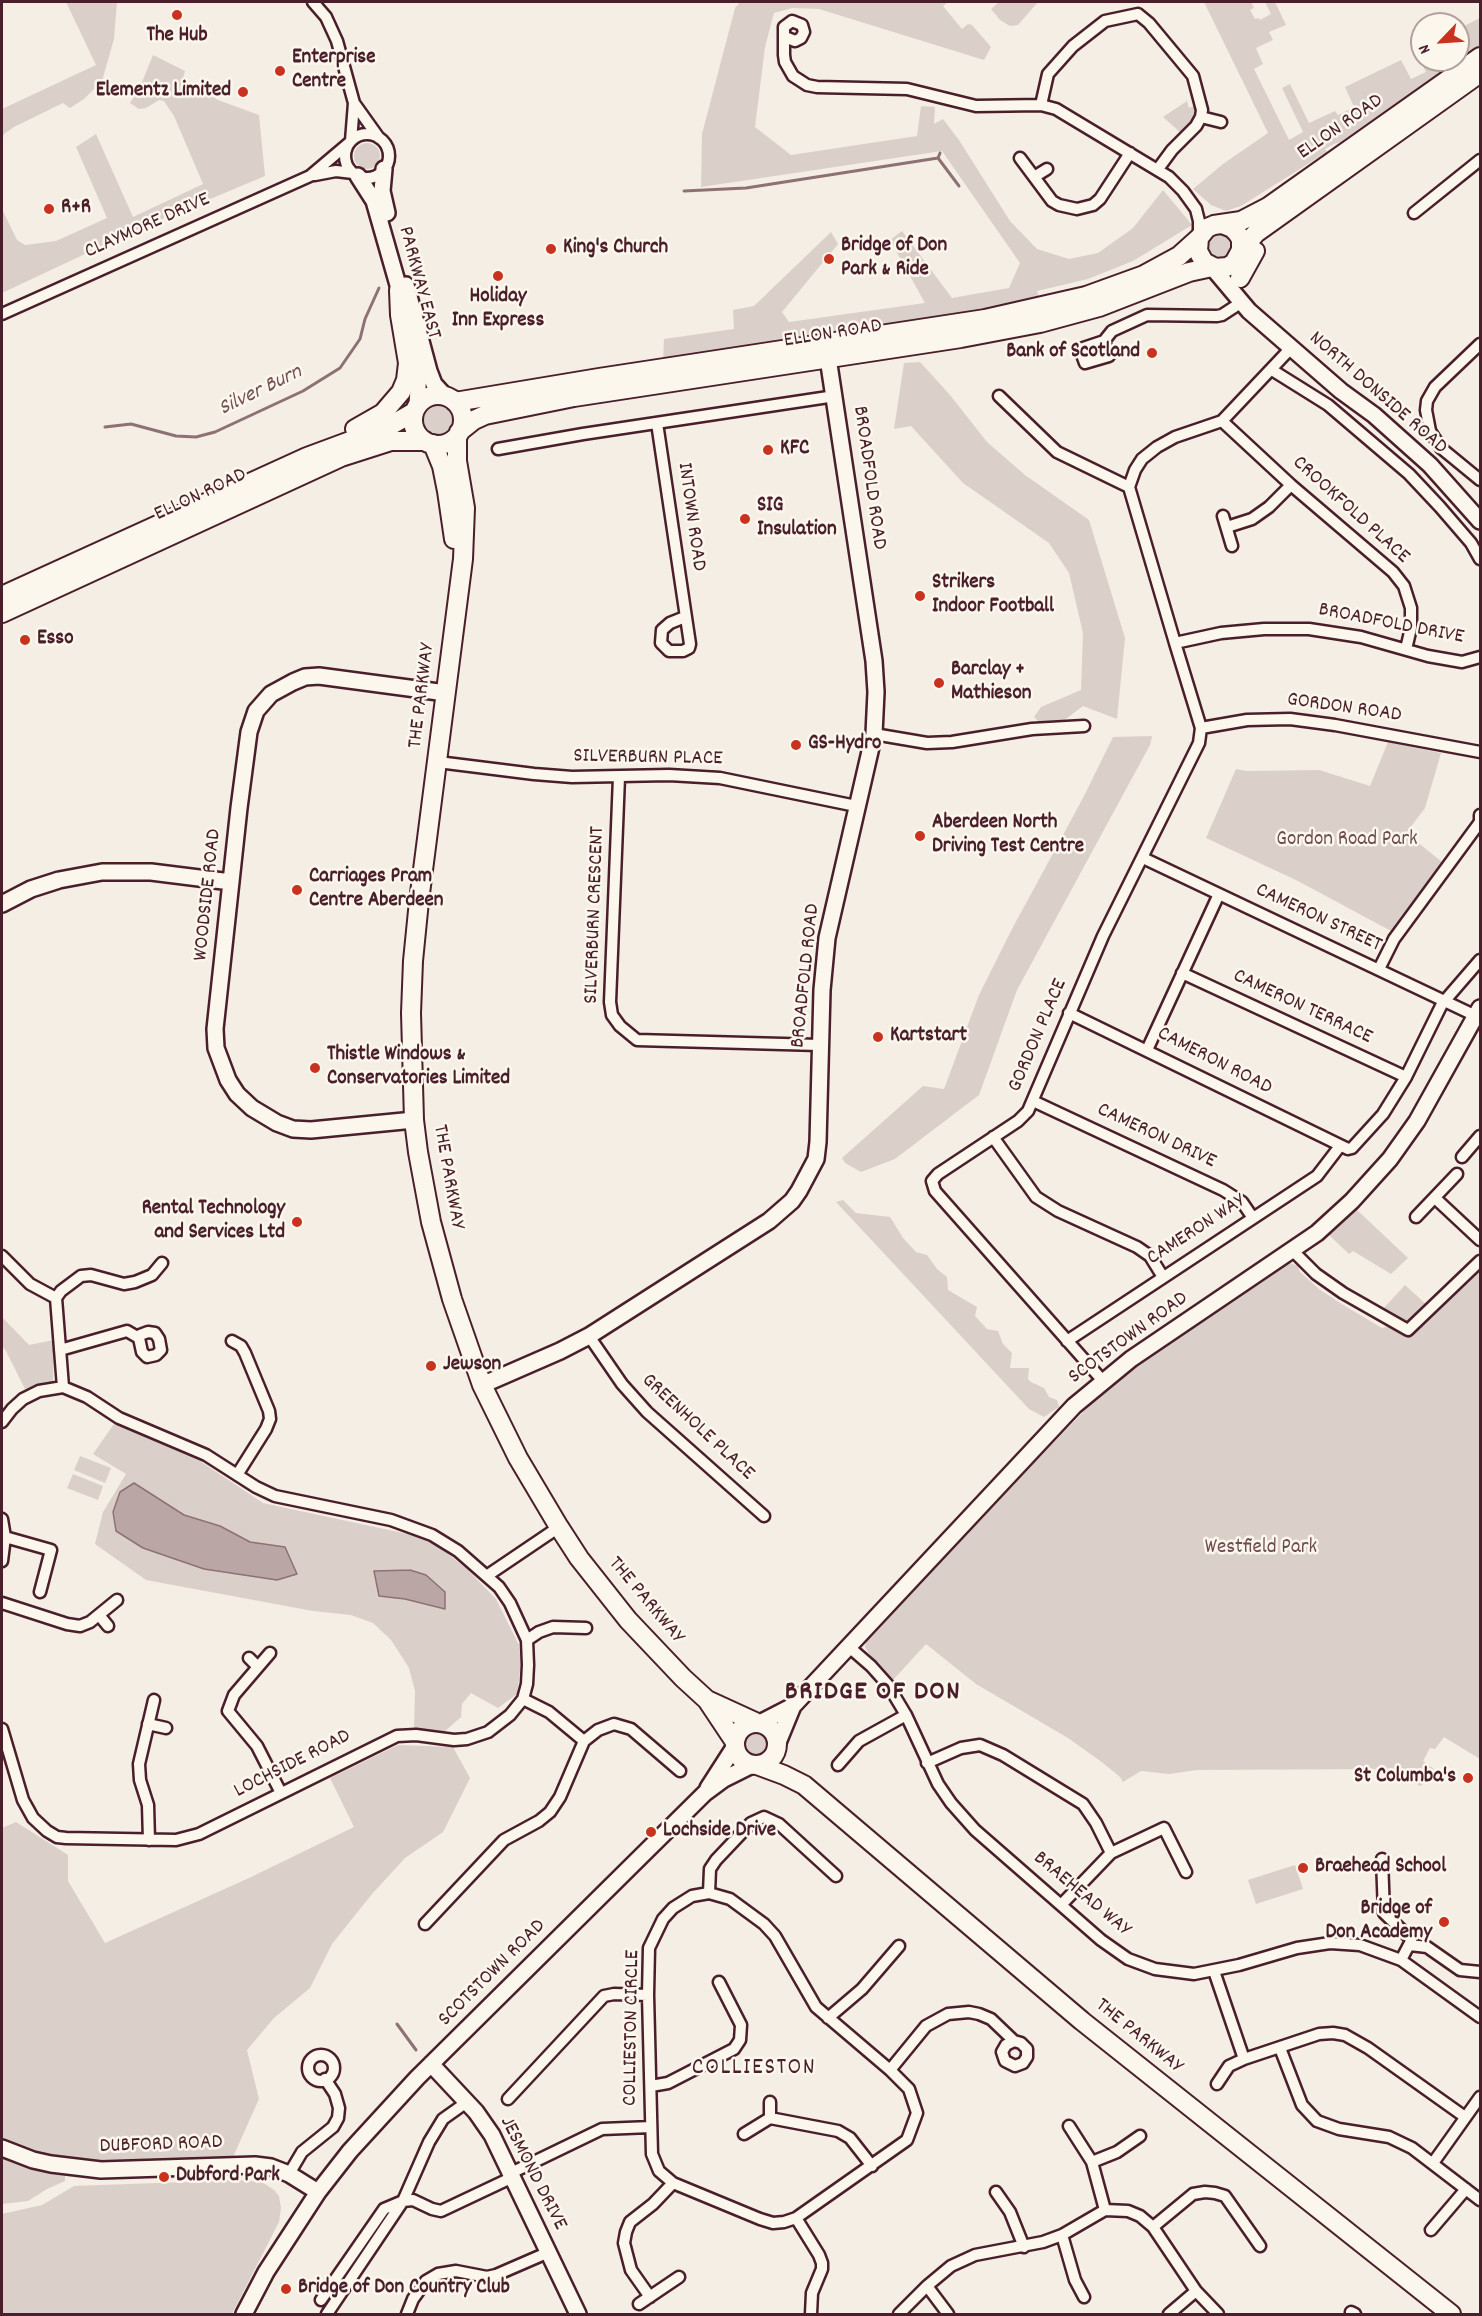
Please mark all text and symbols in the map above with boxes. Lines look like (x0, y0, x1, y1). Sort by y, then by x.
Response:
marker: The Hub (170, 8, 184, 22)
north arrow (1410, 12, 1470, 72)
place label: The Hub (147, 24, 207, 50)
text: N (1413, 41, 1437, 57)
place label: Enterprise Centre (292, 46, 375, 96)
marker: Enterprise Centre (273, 64, 287, 78)
place label: Elementz Limited (96, 79, 231, 105)
marker: Elementz Limited (236, 85, 250, 99)
street label: ELLON ROAD (1293, 89, 1389, 167)
street label: CLAYMORE DRIVE (82, 188, 214, 266)
place label: R+R (61, 196, 91, 222)
marker: R+R (42, 202, 56, 216)
street label: PARKWAY EAST (391, 224, 445, 342)
place label: Bridge of Don Park & Ride (841, 234, 947, 284)
place label: King's Church (563, 236, 668, 262)
marker: King's Church (544, 242, 558, 256)
marker: Bridge of Don Park & Ride (822, 252, 836, 266)
marker: Holiday Inn Express (491, 269, 505, 283)
place label: Holiday Inn Express (452, 285, 544, 335)
street label: ELLON ROAD (782, 315, 884, 355)
street label: NORTH DONSIDE ROAD (1303, 327, 1451, 461)
place label: Bank of Scotland (1006, 340, 1140, 366)
marker: Bank of Scotland (1145, 346, 1159, 360)
water label: Silver Burn (215, 361, 307, 423)
street label: BROADFOLD ROAD (845, 405, 891, 551)
place label: KFC (780, 437, 809, 463)
marker: KFC (761, 443, 775, 457)
street label: CROOKFOLD PLACE (1286, 452, 1414, 570)
street label: INTOWN ROAD (670, 461, 710, 573)
street label: ELLON ROAD (151, 464, 251, 528)
place label: SIG Insulation (757, 494, 837, 544)
marker: SIG Insulation (738, 512, 752, 526)
place label: Strikers Indoor Football (932, 571, 1054, 621)
marker: Strikers Indoor Football (913, 589, 927, 603)
street label: BROADFOLD DRIVE (1316, 599, 1466, 651)
place label: Esso (37, 627, 74, 653)
marker: Esso (18, 633, 32, 647)
street label: THE PARKWAY (404, 642, 442, 750)
place label: Barclay + Mathieson (951, 658, 1031, 708)
marker: Barclay + Mathieson (932, 676, 946, 690)
street label: GORDON ROAD (1285, 688, 1403, 730)
place label: GS-Hydro (808, 732, 881, 758)
marker: GS-Hydro (789, 738, 803, 752)
street label: SILVERBURN PLACE (573, 745, 723, 773)
place label: Aberdeen North Driving Test Centre (932, 811, 1084, 861)
street label: SILVERBURN CRESCENT (580, 826, 612, 1004)
street label: WOODSIDE ROAD (190, 828, 228, 962)
park label: Gordon Road Park (1276, 828, 1418, 854)
marker: Aberdeen North Driving Test Centre (913, 829, 927, 843)
place label: Carriages Pram Centre Aberdeen (309, 865, 444, 915)
street label: CAMERON STREET (1251, 879, 1385, 959)
marker: Carriages Pram Centre Aberdeen (290, 883, 304, 897)
street label: BROADFOLD ROAD (787, 903, 827, 1049)
street label: CAMERON TERRACE (1228, 965, 1376, 1051)
street label: GORDON PLACE (1004, 976, 1074, 1096)
street label: CAMERON ROAD (1152, 1022, 1276, 1102)
place label: Kartstart (890, 1024, 967, 1050)
marker: Kartstart (871, 1030, 885, 1044)
place label: Thistle Windows & Conservatories Limited (327, 1043, 510, 1093)
marker: Thistle Windows & Conservatories Limited (308, 1061, 322, 1075)
street label: CAMERON DRIVE (1093, 1098, 1219, 1176)
street label: THE PARKWAY (425, 1123, 469, 1231)
street label: CAMERON WAY (1143, 1190, 1251, 1272)
place label: Rental Technology and Services Ltd (142, 1197, 285, 1247)
marker: Rental Technology and Services Ltd (290, 1215, 304, 1229)
street label: SCOTSTOWN ROAD (1064, 1287, 1194, 1391)
place label: Jewson (443, 1353, 501, 1379)
marker: Jewson (424, 1359, 438, 1373)
street label: GREENHOLE PLACE (635, 1369, 759, 1487)
park label: Westfield Park (1205, 1536, 1317, 1562)
street label: THE PARKWAY (601, 1552, 689, 1650)
district label: BRIDGE OF DON (785, 1678, 961, 1710)
street label: LOCHSIDE ROAD (231, 1725, 355, 1805)
place label: St Columba's (1354, 1765, 1456, 1791)
marker: St Columba's (1461, 1771, 1475, 1785)
place label: Lochside Drive (663, 1819, 776, 1845)
marker: Lochside Drive (644, 1825, 658, 1839)
street label: BRAEHEAD WAY (1027, 1847, 1135, 1943)
place label: Braehead School (1315, 1855, 1446, 1881)
marker: Braehead School (1296, 1861, 1310, 1875)
place label: Bridge of Don Academy (1326, 1897, 1432, 1947)
street label: SCOTSTOWN ROAD (434, 1915, 552, 2033)
marker: Bridge of Don Academy (1437, 1915, 1451, 1929)
street label: COLLIESTON CIRCLE (619, 1950, 647, 2106)
street label: THE PARKWAY (1089, 1994, 1187, 2080)
district label: COLLIESTON (692, 2056, 816, 2084)
street label: JESMOND DRIVE (493, 2113, 571, 2235)
street label: DUBFORD ROAD (99, 2131, 223, 2161)
place label: Dubford Park (176, 2164, 280, 2190)
marker: Dubford Park (157, 2170, 171, 2184)
place label: Bridge of Don Country Club (298, 2276, 510, 2302)
marker: Bridge of Don Country Club (279, 2282, 293, 2296)

